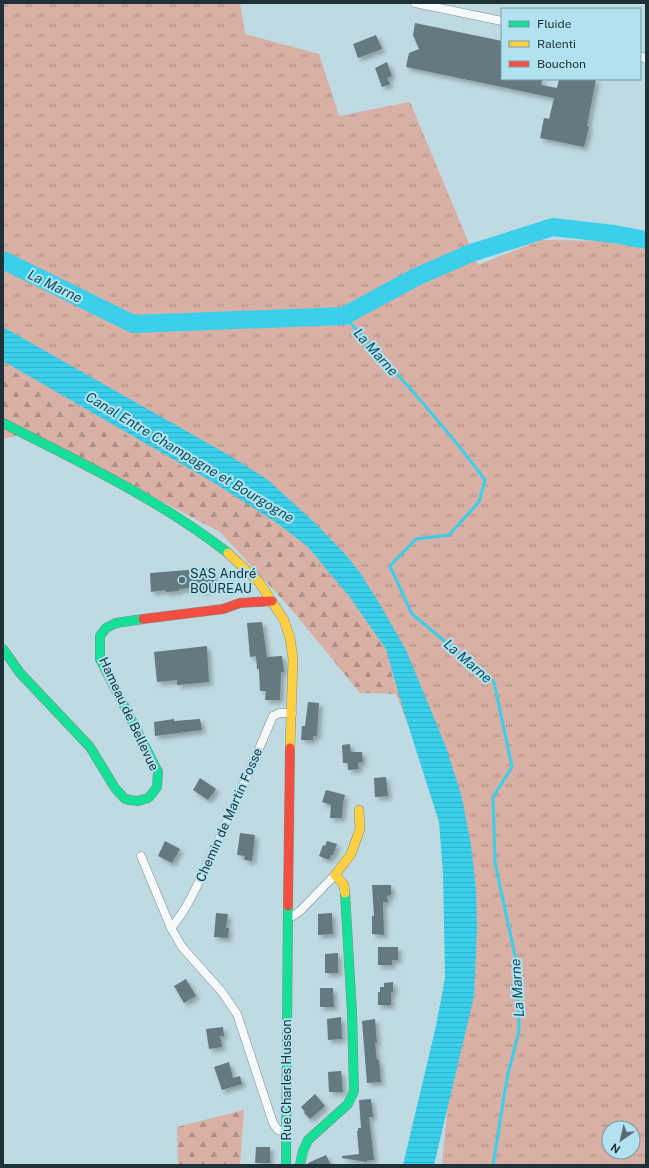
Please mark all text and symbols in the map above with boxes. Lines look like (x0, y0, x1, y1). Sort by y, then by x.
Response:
legend (501, 8, 641, 80)
text: Fluide (537, 17, 572, 31)
text: Ralenti (537, 37, 576, 51)
text: Bouchon (537, 57, 586, 71)
water label: La Marne (25, 266, 85, 306)
water label: La Marne (350, 325, 402, 379)
water label: Canal Entre Champagne et Bourgogne (83, 388, 297, 526)
place label: SAS André BOUREAU (190, 566, 256, 596)
marker: SAS André BOUREAU (177, 575, 187, 585)
water label: La Marne (441, 636, 496, 686)
street label: Hameau de Bellevue (96, 655, 162, 773)
street label: Chemin de Martin Fosse (193, 746, 265, 884)
water label: La Marne (507, 958, 527, 1018)
street label: Rue Charles Husson (279, 1019, 294, 1141)
north arrow (601, 1120, 641, 1160)
text: N (608, 1141, 622, 1156)

